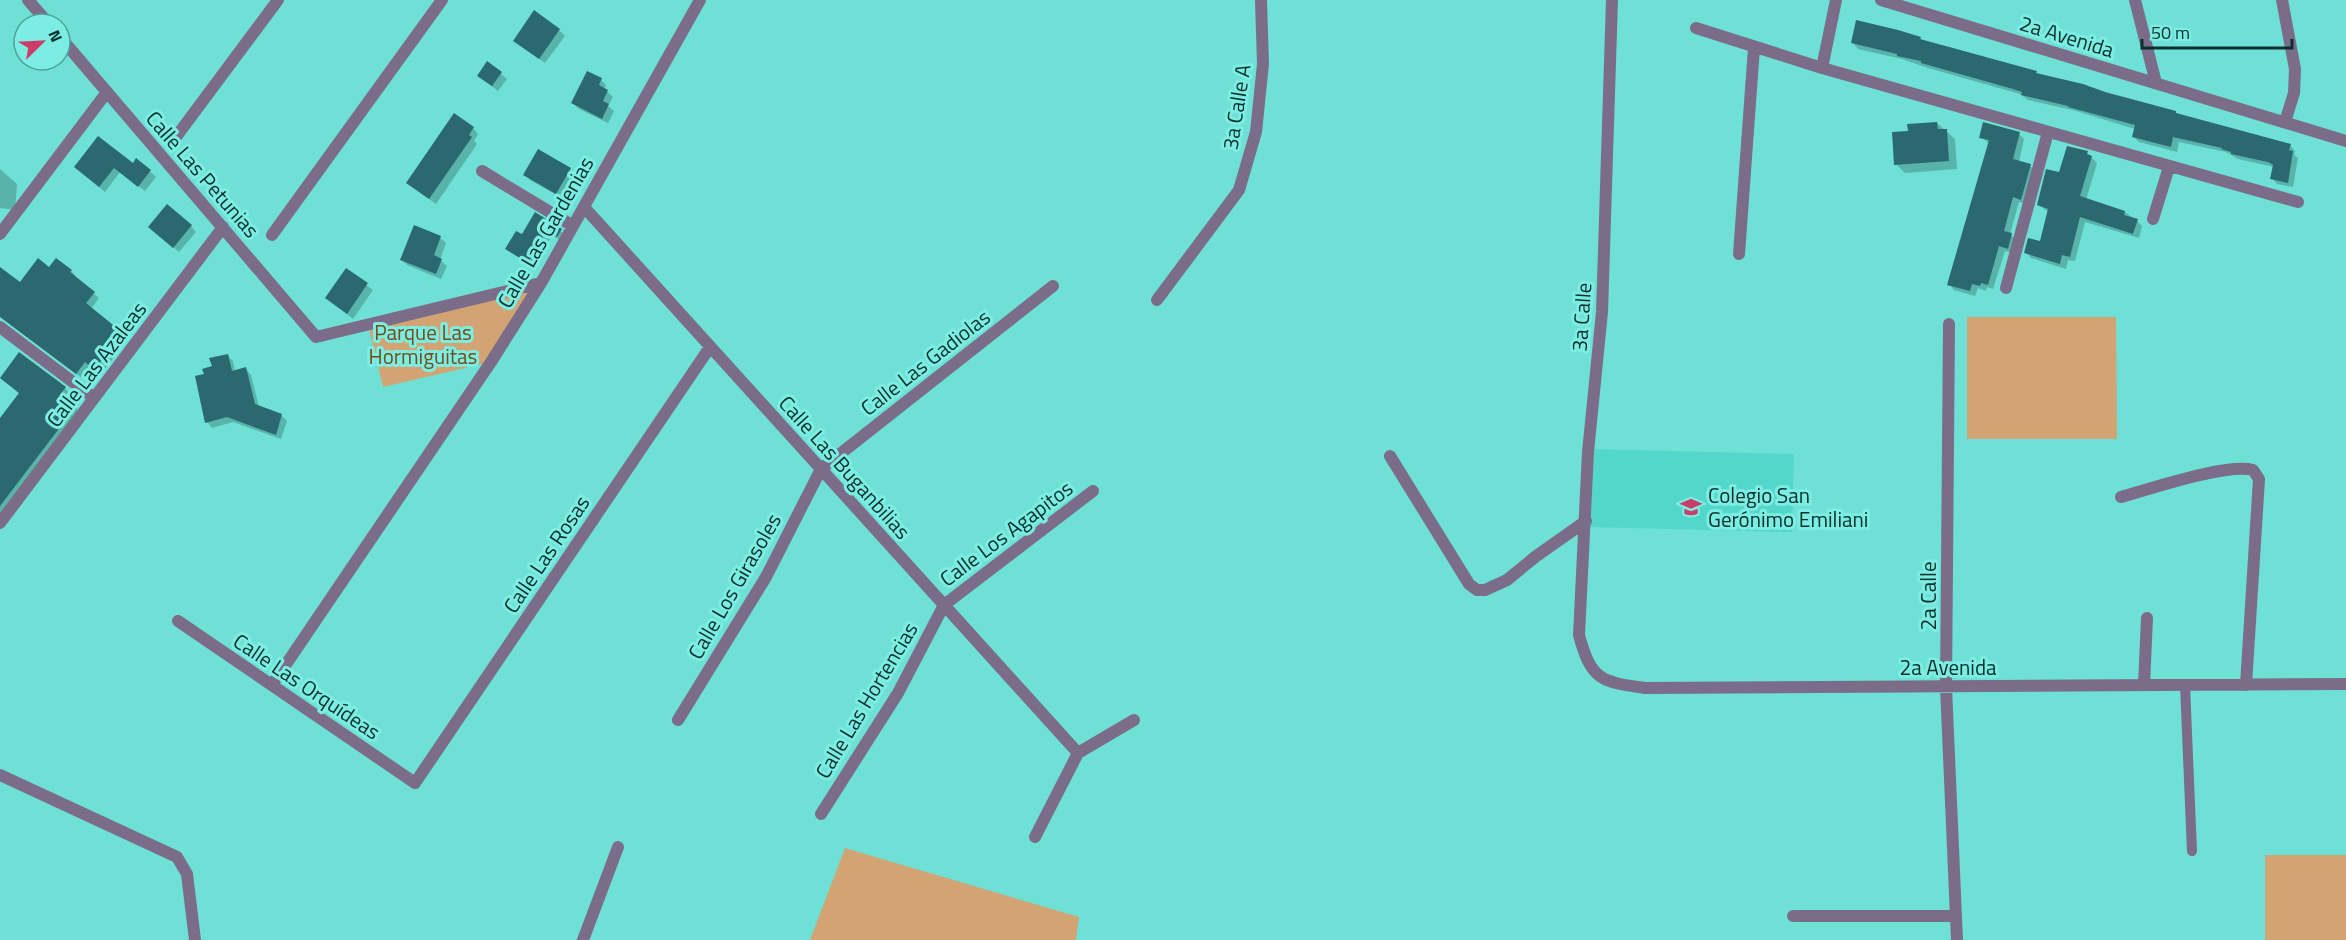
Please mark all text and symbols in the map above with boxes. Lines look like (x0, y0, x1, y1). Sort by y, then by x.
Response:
street label: 2a Avenida (2016, 7, 2119, 66)
north arrow (12, 12, 72, 72)
scale bar (2142, 12, 2292, 50)
text: 50 m (2151, 19, 2190, 46)
text: N (42, 26, 69, 46)
street label: 3a Calle A (1213, 61, 1259, 152)
street label: Calle Las Petunias (139, 103, 267, 245)
street label: Calle Las Gardenias (489, 150, 601, 314)
street label: 3a Calle (1563, 281, 1599, 353)
street label: Calle Las Azaleas (38, 294, 154, 434)
street label: Calle Las Gadiolas (853, 301, 997, 423)
park label: Parque Las Hormiguitas (369, 316, 477, 372)
street label: Calle Las Buganbilias (772, 388, 918, 546)
street label: Calle Los Agapitos (933, 472, 1079, 594)
place label: Colegio San Gerónimo Emiliani (1708, 479, 1868, 535)
street label: Calle Las Rosas (495, 489, 597, 619)
school or university icon: Colegio San Gerónimo Emiliani (1679, 495, 1703, 519)
street label: Calle Los Girasoles (679, 507, 789, 665)
street label: 2a Calle (1912, 561, 1944, 631)
street label: Calle Las Hortencias (807, 616, 925, 784)
street label: Calle Las Orquídeas (227, 625, 387, 747)
street label: 2a Avenida (1899, 651, 1997, 683)

